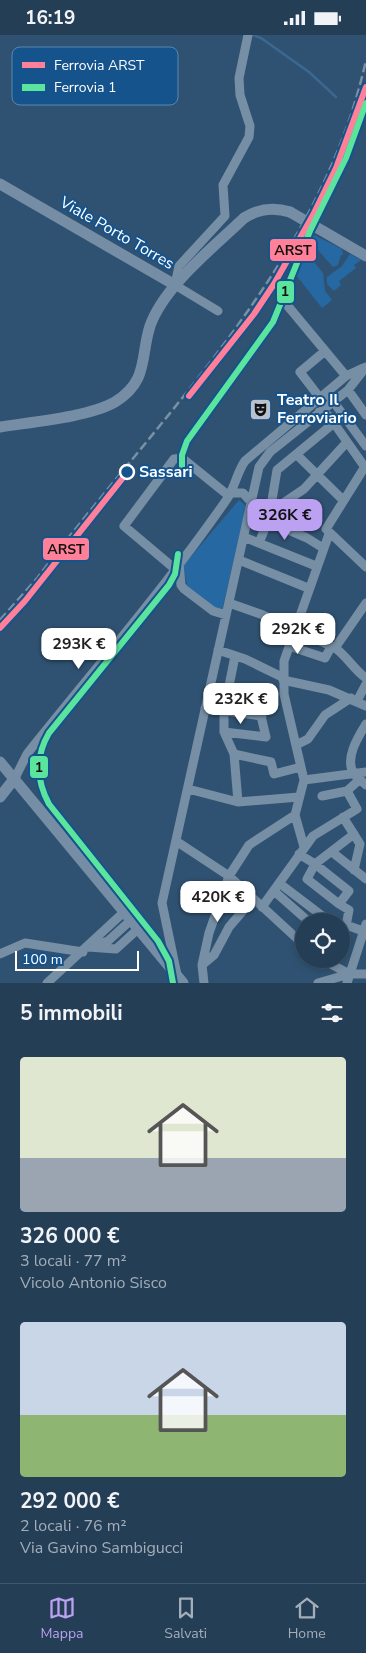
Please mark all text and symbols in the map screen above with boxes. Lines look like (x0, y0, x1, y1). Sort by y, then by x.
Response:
text: 16:19 (25, 5, 75, 31)
legend (12, 47, 178, 105)
text: Ferrovia ARST (54, 56, 145, 75)
text: Ferrovia 1 (54, 78, 116, 97)
street label: Viale Porto Torres (55, 191, 178, 275)
line badge: ARST (269, 238, 317, 262)
text: ARST (274, 241, 312, 260)
line badge: 1 (276, 280, 295, 304)
text: 1 (281, 282, 289, 301)
place label: Teatro Il Ferroviario (277, 389, 357, 429)
theatre icon: Teatro Il Ferroviario (249, 397, 273, 421)
place label: Sassari (139, 461, 193, 483)
marker: Sassari (119, 464, 135, 480)
pin: 326K € (244, 499, 326, 541)
text: 326K € (258, 504, 312, 526)
line badge: ARST (42, 537, 90, 561)
text: ARST (47, 540, 85, 559)
pin: 292K € (257, 613, 339, 655)
text: 292K € (271, 618, 325, 640)
pin: 293K € (38, 627, 120, 670)
text: 293K € (52, 633, 106, 655)
pin: 232K € (200, 683, 282, 725)
text: 232K € (214, 688, 268, 710)
line badge: 1 (29, 755, 49, 779)
text: 1 (35, 758, 43, 777)
pin: 420K € (177, 881, 259, 923)
text: 420K € (191, 886, 245, 908)
map controls (295, 913, 350, 968)
button: locate (295, 913, 350, 968)
scale bar (15, 948, 139, 971)
text: 100 m (22, 950, 63, 969)
text: 5 immobili (20, 999, 123, 1027)
icon: filters (318, 999, 346, 1027)
icon: home (138, 1090, 228, 1180)
text: 326 000 € (20, 1222, 120, 1250)
text: 3 locali · 77 m² (20, 1250, 127, 1272)
text: Vicolo Antonio Sisco (20, 1272, 167, 1294)
icon: home (138, 1355, 228, 1445)
text: 292 000 € (20, 1487, 120, 1515)
text: 2 locali · 76 m² (20, 1515, 127, 1537)
text: Via Gavino Sambigucci (20, 1537, 183, 1559)
tab: Mappa (40, 1594, 84, 1643)
tab: Salvati (164, 1594, 207, 1643)
tab: Home (288, 1594, 326, 1643)

